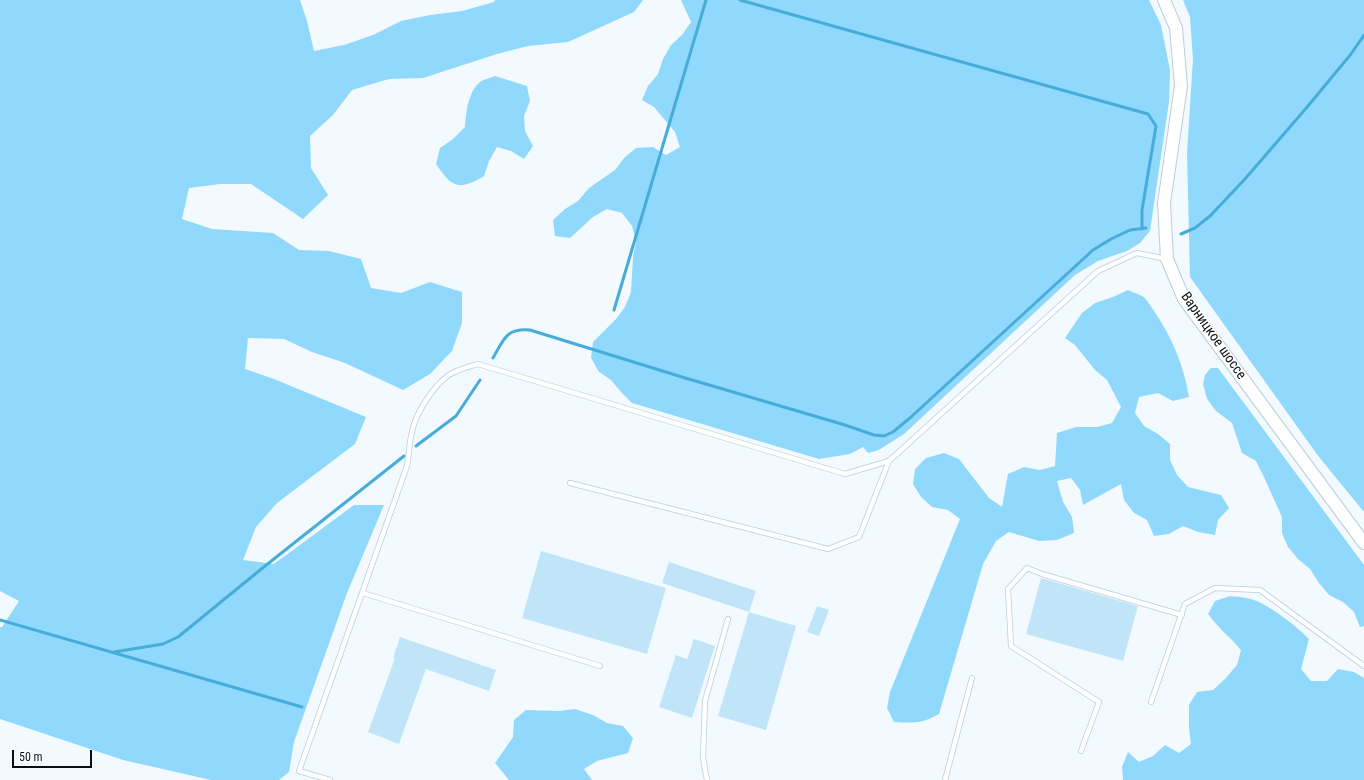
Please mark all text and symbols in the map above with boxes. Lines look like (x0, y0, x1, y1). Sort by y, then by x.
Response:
street label: Варницкое шоссе (1177, 289, 1249, 383)
scale bar (14, 742, 94, 768)
text: 50 m (19, 750, 43, 764)

